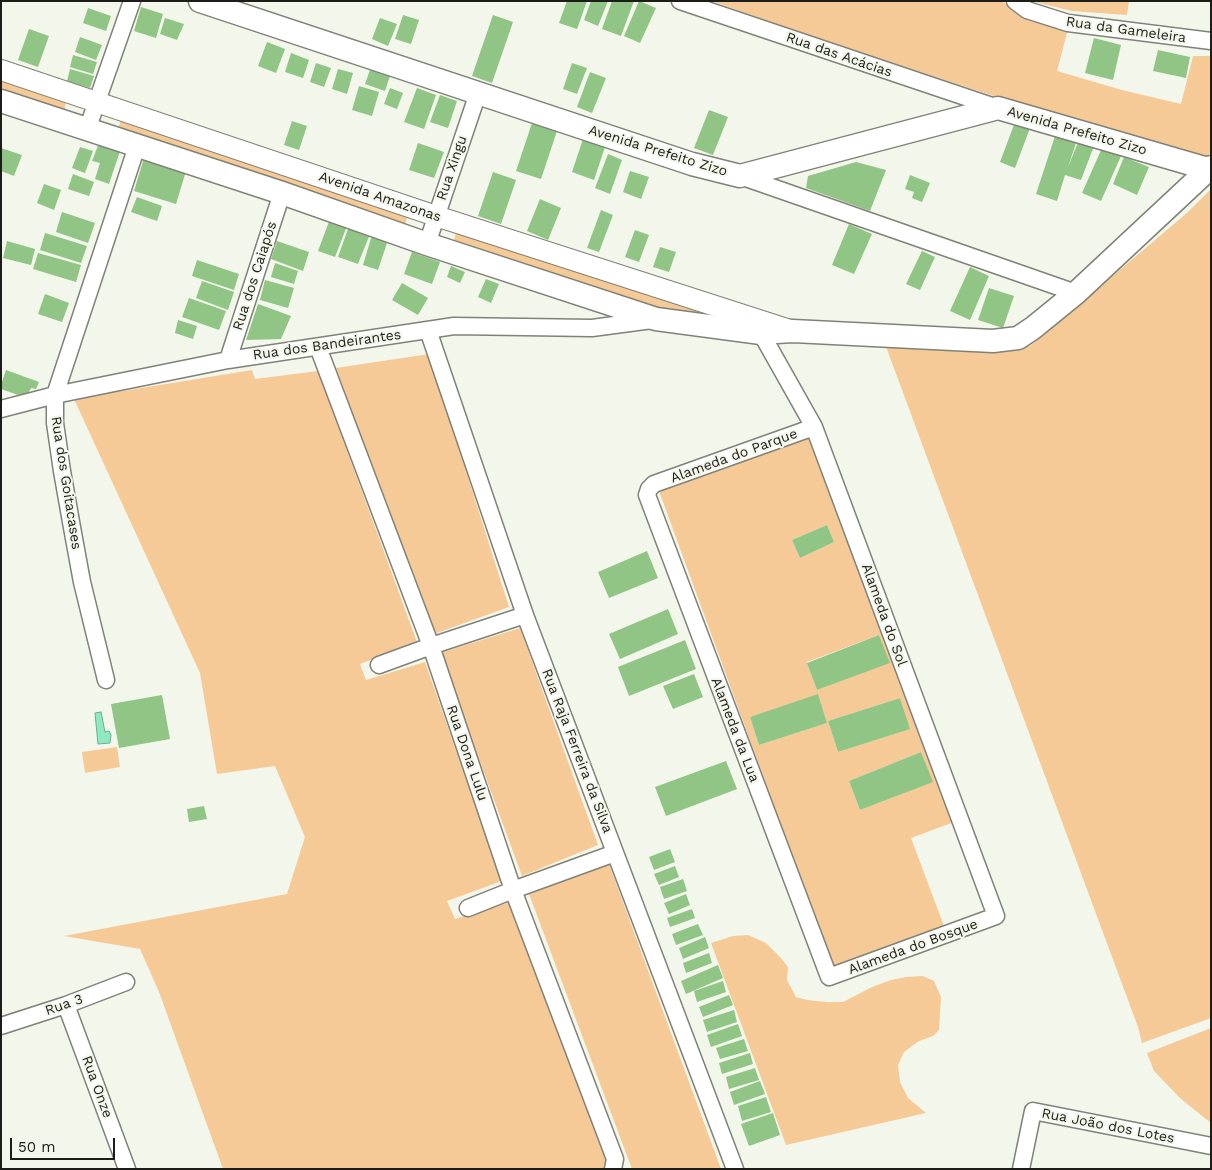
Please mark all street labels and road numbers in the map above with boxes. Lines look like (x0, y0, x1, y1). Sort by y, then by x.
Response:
street label: Rua da Gameleira (1065, 13, 1187, 47)
street label: Rua das Acácias (784, 29, 894, 81)
street label: Avenida Prefeito Zizo (1005, 103, 1149, 159)
street label: Avenida Prefeito Zizo (586, 122, 730, 180)
street label: Rua Xingu (433, 133, 471, 203)
street label: Avenida Amazonas (317, 168, 443, 226)
street label: Rua dos Caiapós (229, 219, 281, 333)
street label: Rua dos Bandeirantes (252, 326, 402, 364)
street label: Rua dos Goitacases (47, 415, 85, 551)
street label: Alameda do Parque (668, 425, 800, 487)
street label: Alameda do Sol (858, 561, 910, 669)
street label: Rua Raja Ferreira da Silva (538, 667, 616, 835)
street label: Alameda da Lua (707, 675, 763, 785)
street label: Rua Dona Lulu (443, 703, 491, 803)
street label: Alameda do Bosque (846, 916, 980, 978)
street label: Rua 3 (43, 991, 85, 1019)
street label: Rua Onze (78, 1054, 116, 1120)
street label: Rua João dos Lotes (1040, 1105, 1176, 1147)

